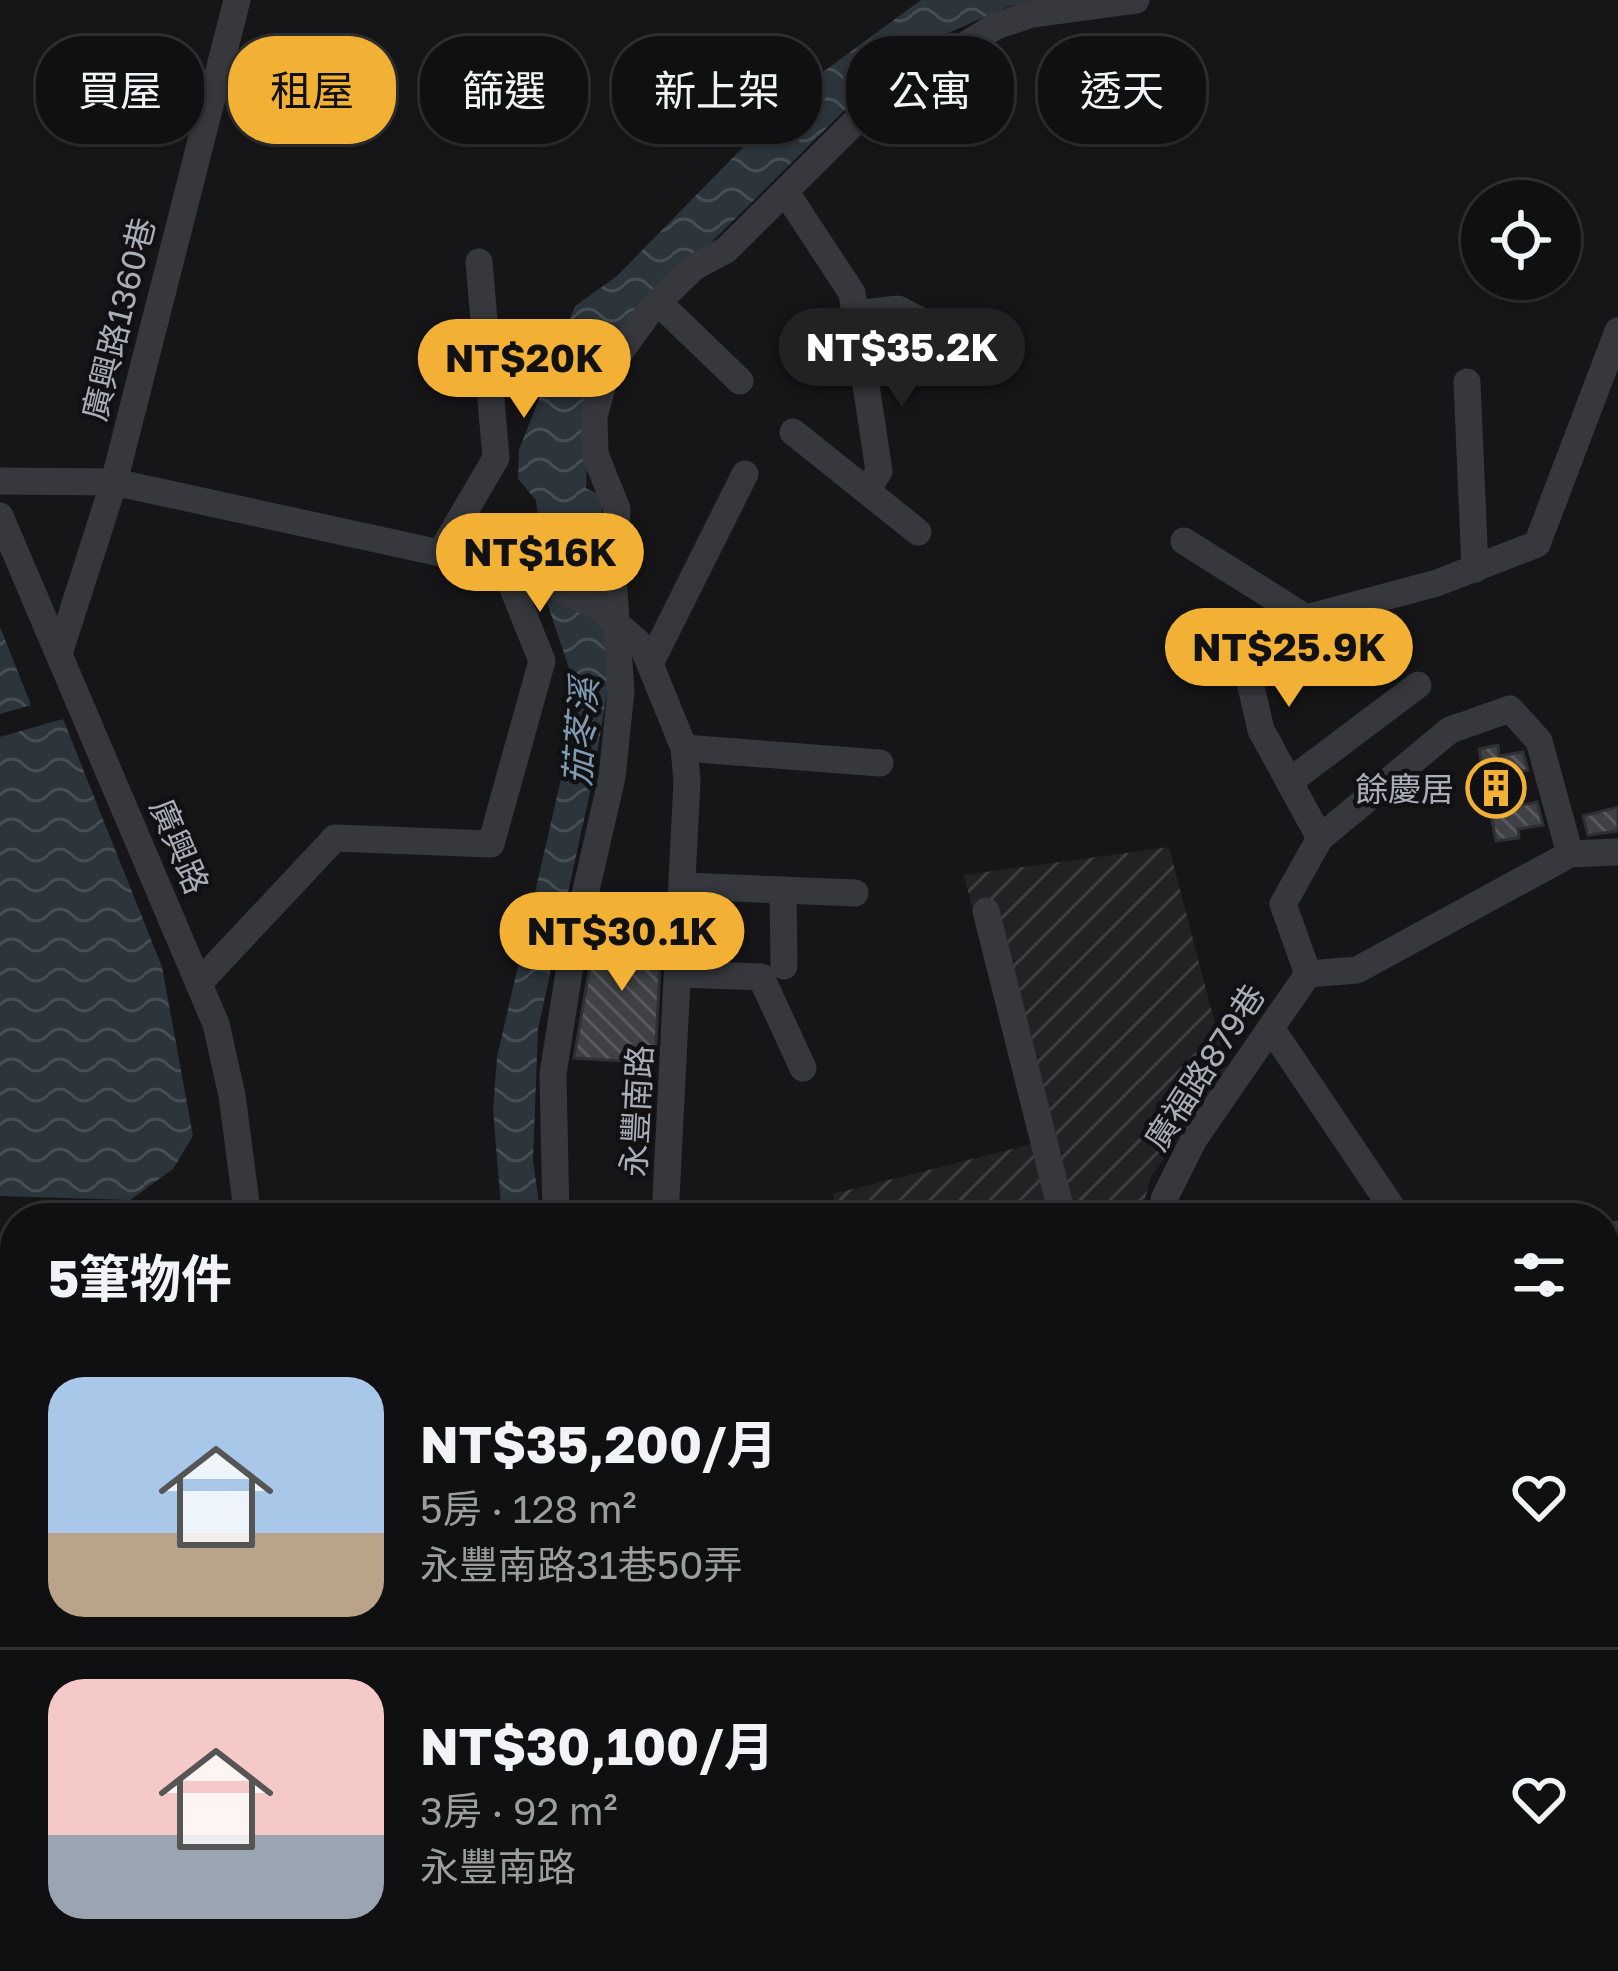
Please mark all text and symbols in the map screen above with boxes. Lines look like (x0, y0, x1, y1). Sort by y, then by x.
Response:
chip: 買屋 (36, 36, 204, 144)
chip: 租屋 (228, 36, 396, 144)
chip: 篩選 (420, 36, 588, 144)
chip: 新上架 (612, 36, 822, 144)
chip: 公寓 (846, 36, 1014, 144)
chip: 透天 (1038, 36, 1206, 144)
map controls (1461, 180, 1581, 300)
button: locate (1461, 180, 1581, 300)
street label: 廣興路1360巷 (74, 213, 162, 425)
pin: NT$35.2K (778, 308, 1026, 410)
pin: NT$20K (426, 319, 622, 421)
text: NT$35.2K (805, 323, 999, 370)
text: NT$20K (445, 334, 603, 381)
pin: NT$16K (442, 513, 638, 615)
text: NT$16K (463, 528, 617, 575)
pin: NT$25.9K (1165, 608, 1413, 710)
text: NT$25.9K (1192, 623, 1386, 670)
water label: 茄苳溪 (555, 672, 606, 787)
building icon: 餘慶居 (1465, 757, 1527, 819)
place label: 餘慶居 (1355, 769, 1454, 808)
street label: 廣興路 (143, 793, 217, 899)
pin: NT$30.1K (498, 892, 746, 994)
text: NT$30.1K (526, 907, 718, 954)
street label: 廣福路879巷 (1136, 977, 1272, 1157)
street label: 永豐南路 (613, 1044, 659, 1178)
icon: filters (1506, 1242, 1572, 1308)
text: 5筆物件 (48, 1247, 232, 1308)
text: NT$35,200/月 (420, 1413, 778, 1474)
icon: home (144, 1425, 288, 1569)
icon: heart (1506, 1464, 1572, 1530)
text: 5房 · 128 m² (420, 1485, 636, 1532)
text: 永豐南路31巷50弄 (420, 1541, 743, 1588)
text: NT$30,100/月 (420, 1715, 775, 1776)
icon: home (144, 1727, 288, 1871)
icon: heart (1506, 1766, 1572, 1832)
text: 3房 · 92 m² (420, 1787, 618, 1834)
text: 永豐南路 (420, 1843, 576, 1890)

